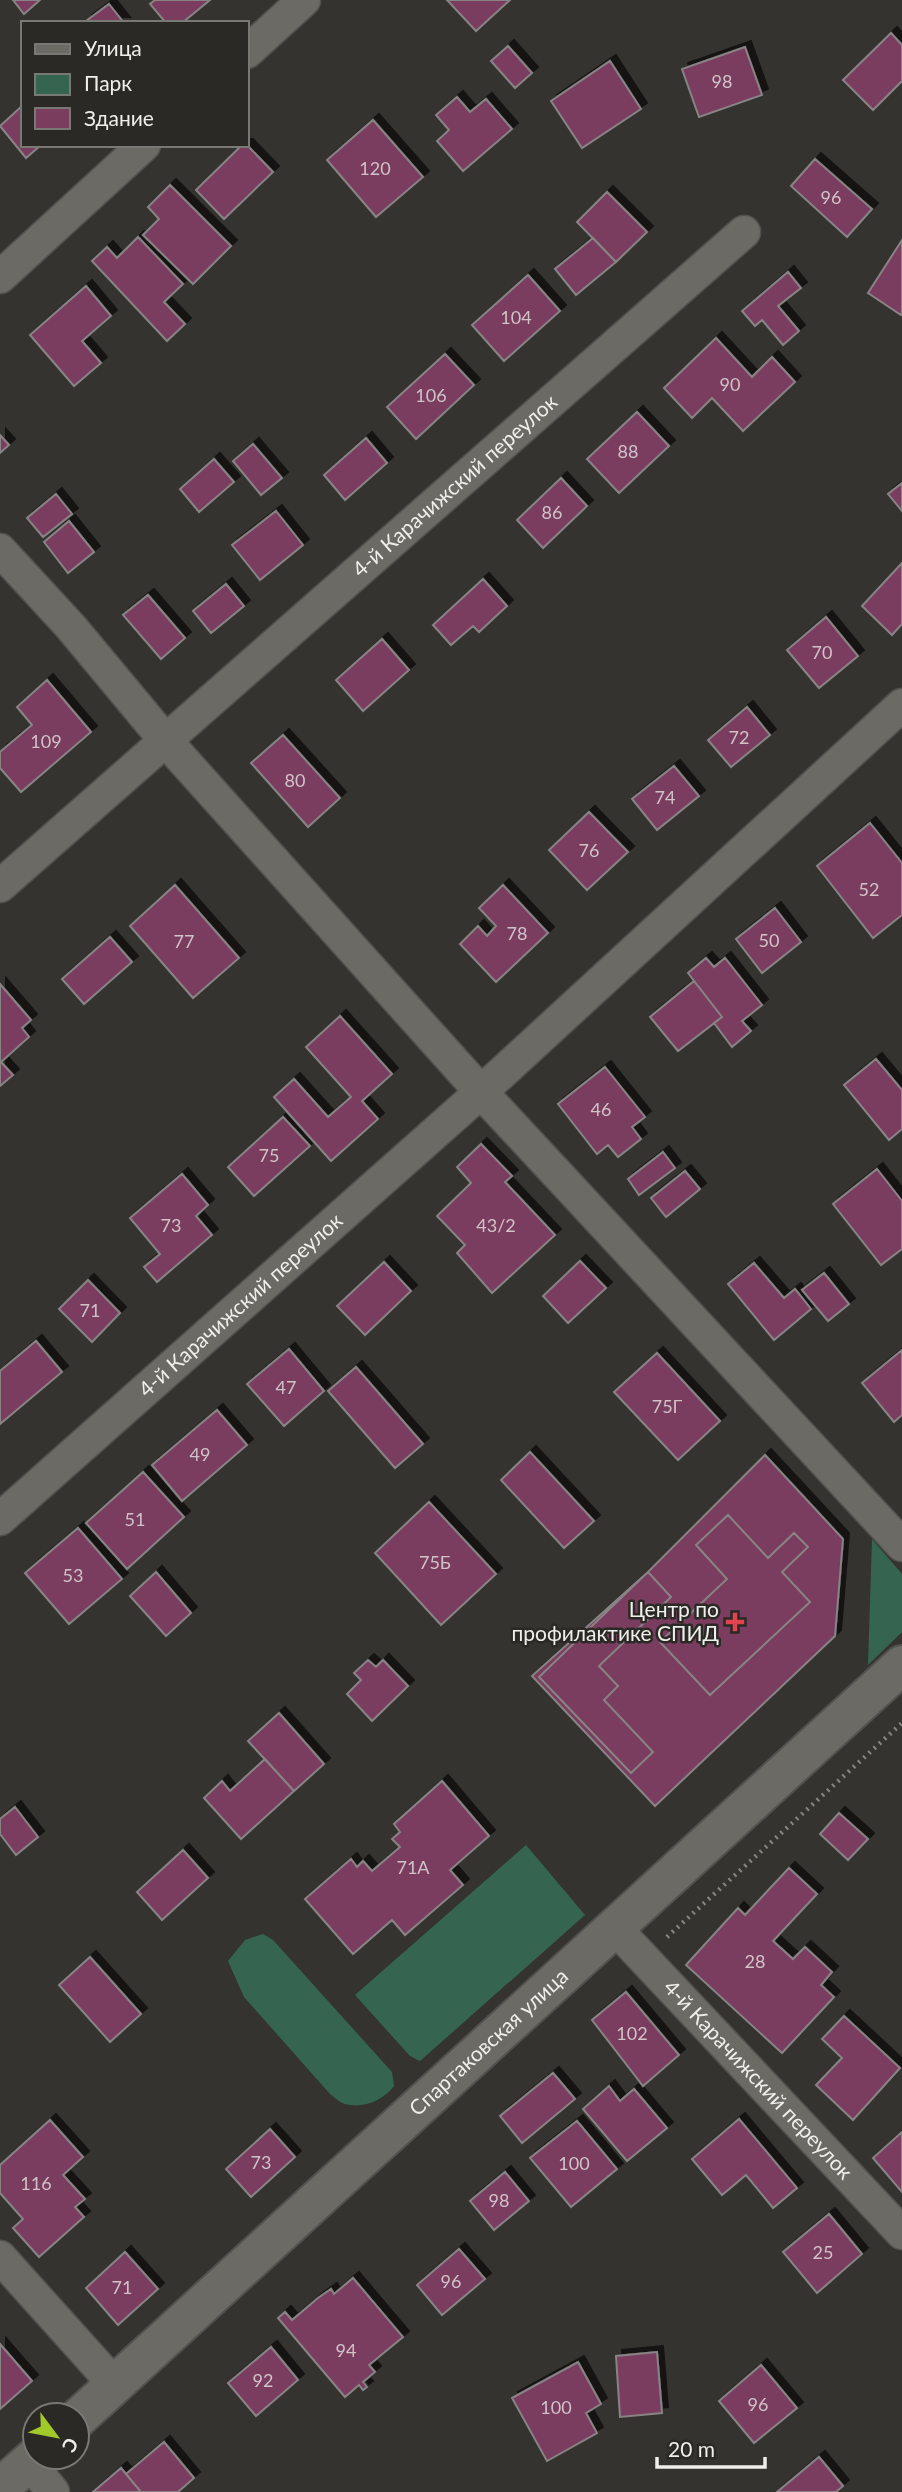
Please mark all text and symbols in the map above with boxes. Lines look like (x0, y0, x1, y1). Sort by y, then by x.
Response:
legend (21, 21, 248, 147)
text: Улица (84, 35, 142, 60)
text: Парк (84, 70, 132, 95)
house number: 98 (712, 70, 732, 92)
text: Здание (84, 105, 154, 130)
house number: 120 (359, 157, 391, 179)
house number: 96 (821, 186, 841, 208)
house number: 104 (500, 306, 532, 328)
house number: 90 (720, 373, 740, 395)
house number: 106 (415, 384, 447, 406)
street label: 4-й Карачижский переулок (347, 388, 562, 581)
house number: 88 (618, 440, 638, 462)
house number: 86 (542, 501, 562, 523)
house number: 70 (812, 641, 832, 663)
house number: 72 (729, 726, 749, 748)
house number: 109 (30, 730, 62, 752)
house number: 80 (285, 769, 305, 791)
house number: 74 (655, 786, 675, 808)
house number: 76 (579, 839, 599, 861)
house number: 52 (859, 878, 879, 900)
house number: 78 (507, 922, 527, 944)
house number: 50 (759, 929, 779, 951)
house number: 77 (174, 930, 194, 952)
house number: 46 (591, 1098, 611, 1120)
house number: 75 (259, 1144, 279, 1166)
street label: 4-й Карачижский переулок (133, 1207, 347, 1401)
house number: 73 (161, 1214, 181, 1236)
house number: 43/2 (476, 1214, 516, 1236)
house number: 71 (80, 1299, 100, 1321)
house number: 47 (276, 1376, 296, 1398)
house number: 75Г (652, 1395, 683, 1417)
house number: 49 (190, 1443, 210, 1465)
house number: 51 (125, 1508, 145, 1530)
house number: 75Б (419, 1551, 451, 1573)
house number: 53 (63, 1564, 83, 1586)
place label: Центр по профилактике СПИД (511, 1596, 719, 1645)
marker: Центр по профилактике СПИД (725, 1612, 745, 1632)
house number: 71А (396, 1856, 430, 1878)
house number: 28 (745, 1950, 765, 1972)
street label: Спартаковская улица (403, 1963, 572, 2120)
street label: 4-й Карачижский переулок (659, 1974, 859, 2184)
house number: 102 (616, 2022, 648, 2044)
house number: 73 (251, 2151, 271, 2173)
house number: 100 (558, 2152, 590, 2174)
house number: 116 (20, 2172, 52, 2194)
house number: 98 (489, 2189, 509, 2211)
house number: 25 (813, 2241, 833, 2263)
house number: 96 (441, 2270, 461, 2292)
house number: 71 (112, 2276, 132, 2298)
house number: 94 (336, 2339, 356, 2361)
house number: 92 (253, 2369, 273, 2391)
house number: 96 (748, 2393, 768, 2415)
house number: 100 (540, 2396, 572, 2418)
north arrow (21, 2401, 91, 2471)
scale bar (657, 2426, 766, 2470)
text: С (58, 2434, 84, 2457)
text: 20 m (668, 2436, 715, 2461)

